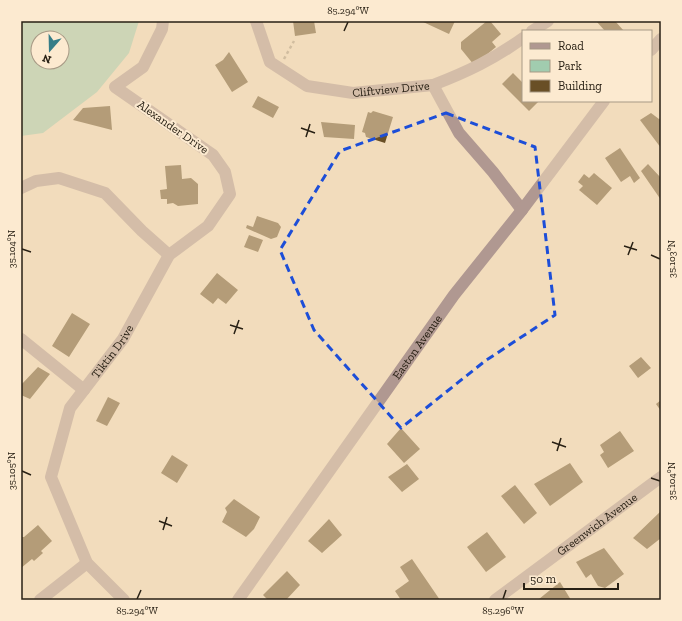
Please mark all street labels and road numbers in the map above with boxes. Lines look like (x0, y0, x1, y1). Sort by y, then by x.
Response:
street label: Cliftview Drive (352, 78, 431, 100)
street label: Alexander Drive (135, 97, 211, 157)
street label: Easton Avenue (389, 312, 445, 382)
street label: Tiktin Drive (88, 322, 137, 381)
street label: Greenwich Avenue (554, 490, 640, 559)

